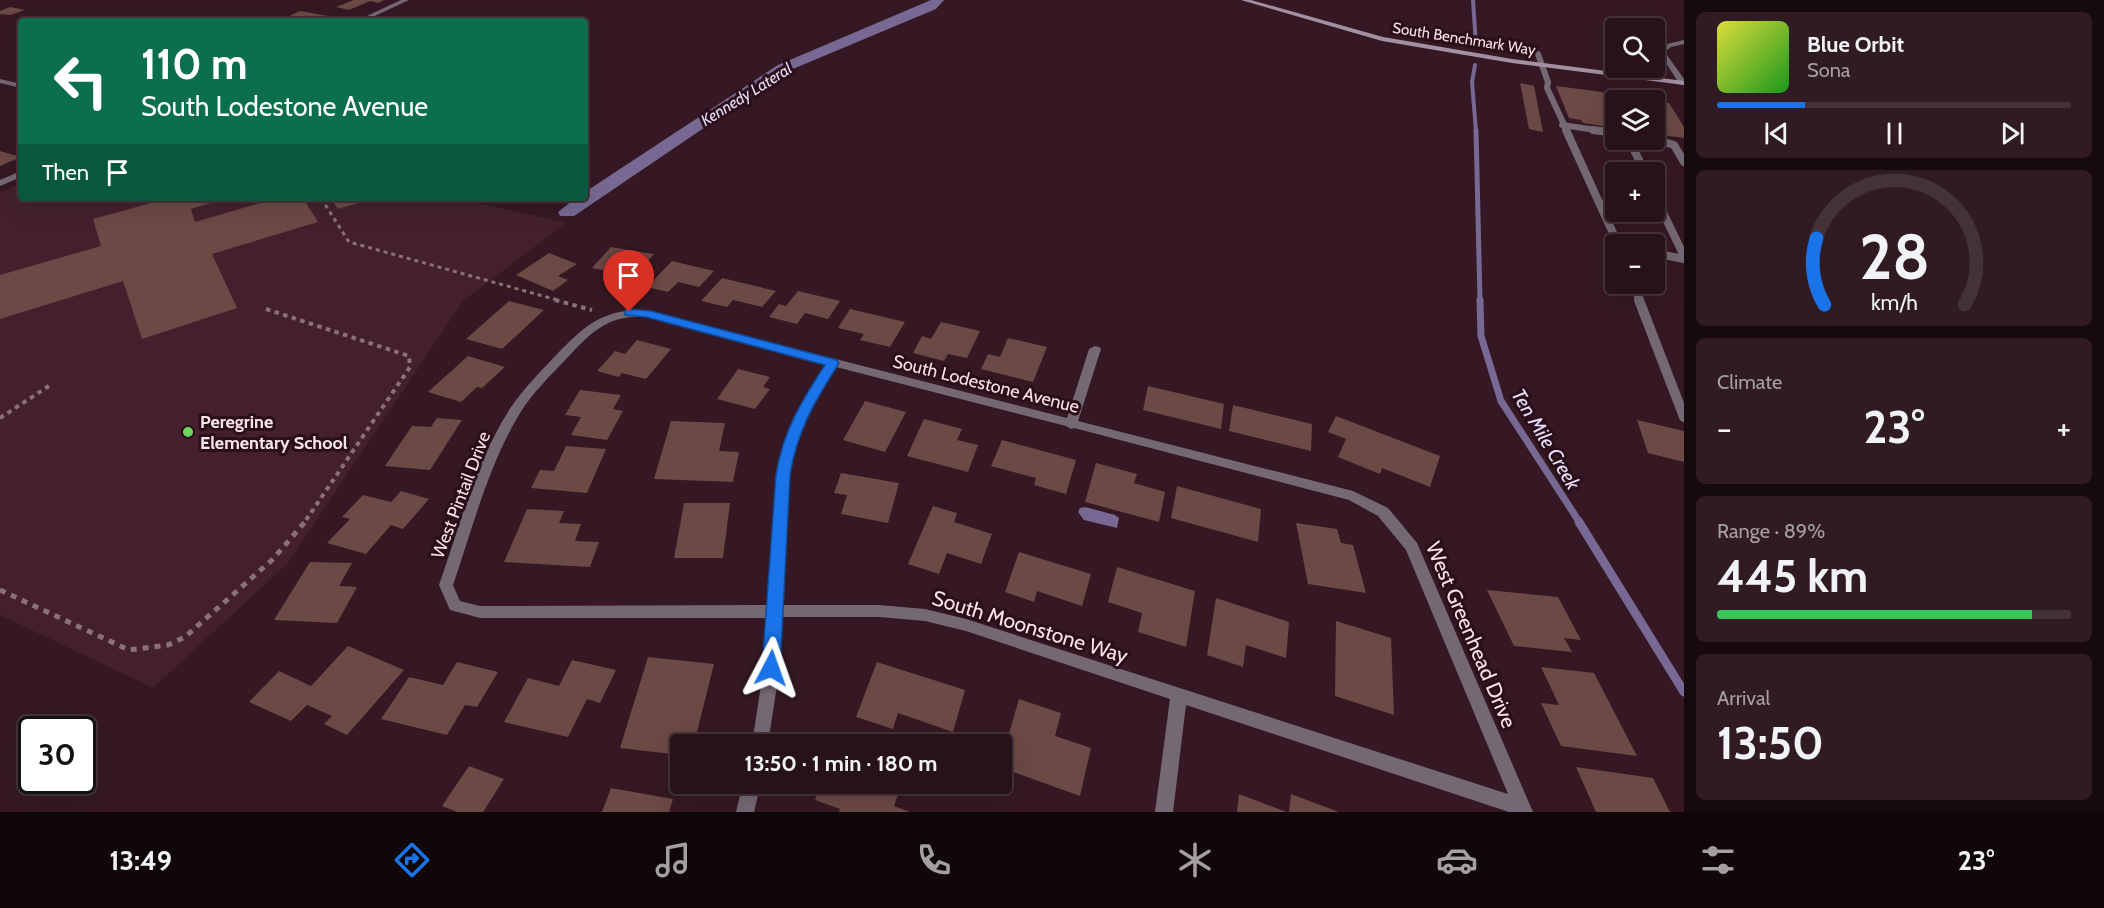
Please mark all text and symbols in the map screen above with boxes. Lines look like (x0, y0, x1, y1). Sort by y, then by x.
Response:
map controls (1605, 18, 1665, 294)
button: search (1605, 18, 1665, 78)
street label: South Benchmark Way (1391, 19, 1537, 59)
text: Blue Orbit (1807, 31, 1904, 58)
text: 110 m (141, 38, 248, 90)
icon: left (42, 42, 120, 120)
text: Sona (1807, 58, 1850, 82)
water label: Kennedy Lateral (697, 59, 795, 130)
text: South Lodestone Avenue (141, 90, 428, 123)
button: layers (1605, 90, 1665, 150)
icon: previous (1760, 117, 1793, 150)
icon: pause (1878, 117, 1911, 150)
icon: next (1996, 117, 2029, 150)
icon: arrive (101, 156, 134, 189)
text: Then (42, 159, 89, 186)
button: + (1605, 162, 1665, 222)
text: 28 (1859, 219, 1929, 295)
button: − (1605, 234, 1665, 294)
pin (603, 250, 654, 312)
icon: arrive (612, 259, 645, 292)
text: km/h (1871, 289, 1917, 315)
street label: South Lodestone Avenue (890, 350, 1082, 418)
text: Climate (1717, 370, 1782, 394)
water label: Ten Mile Creek (1506, 384, 1586, 495)
text: 23° (1863, 400, 1925, 454)
text: − (1717, 408, 1732, 448)
text: + (2056, 408, 2071, 448)
place label: Peregrine Elementary School (200, 411, 348, 454)
marker: Peregrine Elementary School (181, 425, 195, 439)
street label: West Pintail Drive (427, 428, 495, 562)
text: Range · 89% (1717, 519, 1825, 543)
street label: West Greenhead Drive (1421, 538, 1522, 732)
text: 445 km (1717, 549, 1868, 603)
street label: South Moonstone Way (929, 585, 1131, 668)
position arrow (739, 636, 803, 700)
text: Arrival (1717, 686, 1770, 710)
speed limit sign: 30 (18, 716, 96, 794)
text: 13:50 (1717, 716, 1824, 770)
text: 13:50 · 1 min · 180 m (745, 750, 937, 777)
icon: directions (391, 839, 433, 881)
icon: music (652, 839, 694, 881)
icon: phone (913, 839, 955, 881)
icon: climate (1174, 839, 1216, 881)
icon: car (1436, 839, 1478, 881)
icon: filters (1697, 839, 1739, 881)
text: 13:49 (110, 844, 172, 877)
text: 23° (1958, 844, 1994, 877)

